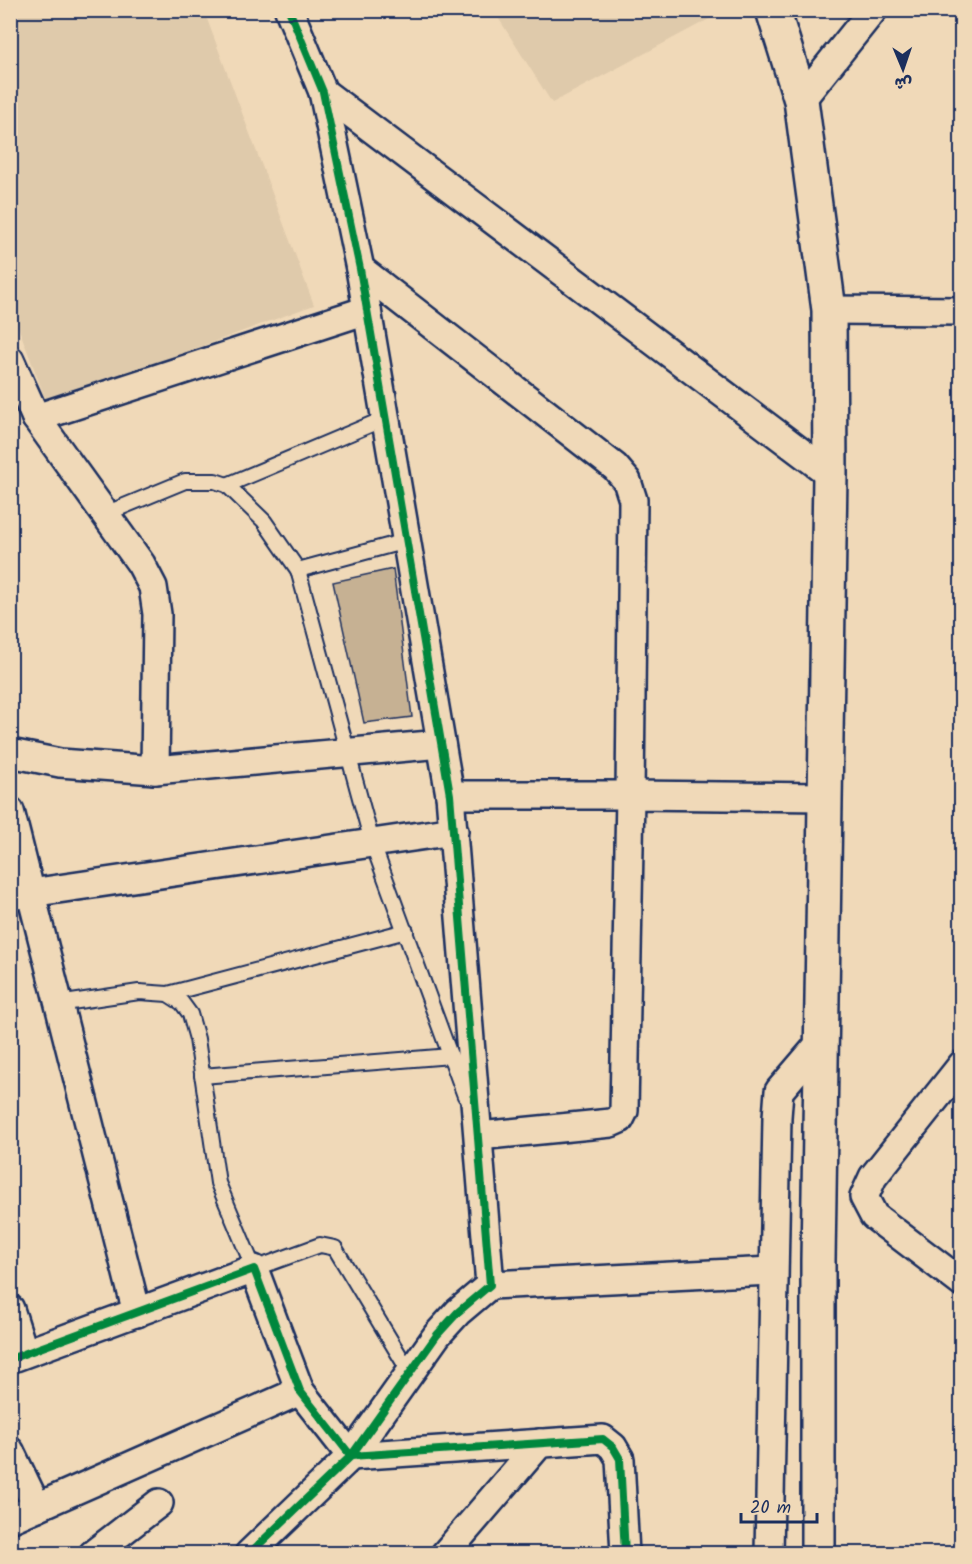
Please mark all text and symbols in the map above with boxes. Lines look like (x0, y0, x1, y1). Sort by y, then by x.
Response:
north arrow (873, 39, 933, 99)
text: ش (894, 70, 913, 95)
scale bar (741, 1486, 818, 1524)
text: 20 m (750, 1494, 791, 1523)

